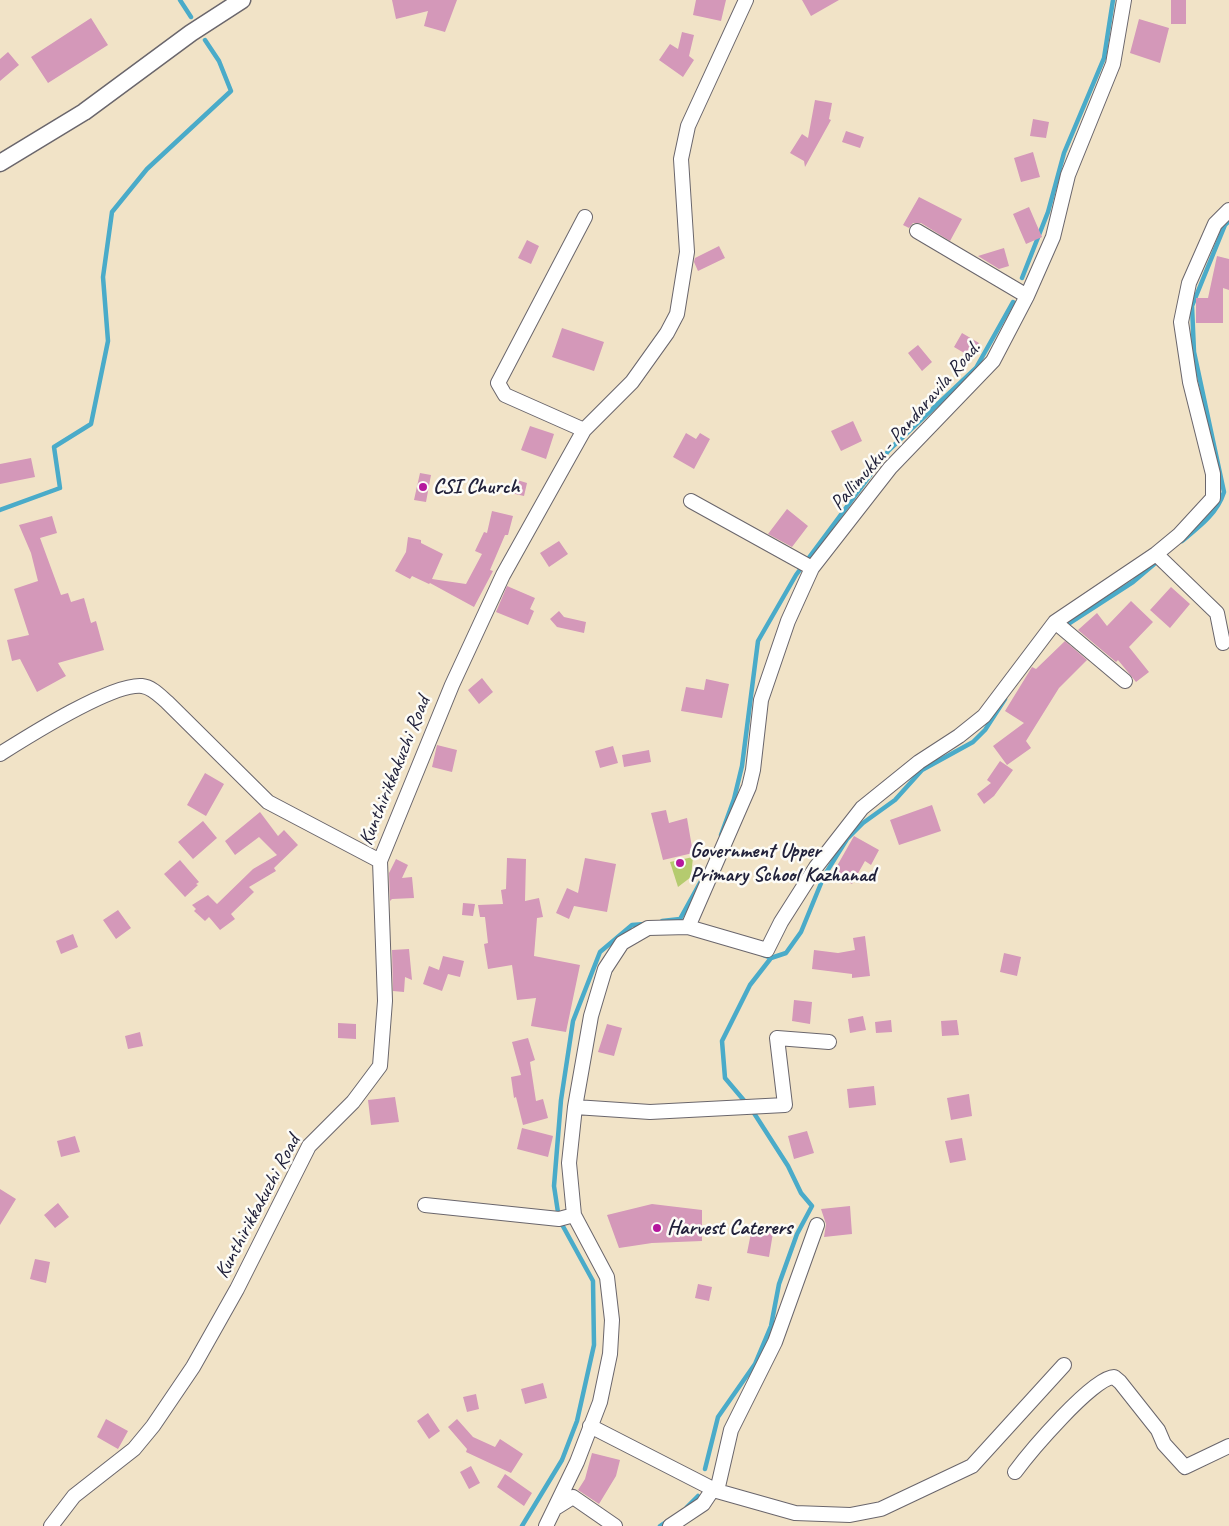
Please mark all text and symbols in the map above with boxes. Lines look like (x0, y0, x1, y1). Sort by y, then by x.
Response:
street label: Pallimukku - Pandaravila Road. (825, 336, 987, 516)
place label: CSI Church (433, 474, 519, 500)
marker: CSI Church (417, 481, 429, 493)
street label: Kunthirikkakuzhi Road (354, 693, 436, 849)
place label: Government Upper Primary School Kazhanad (690, 838, 875, 888)
marker: Government Upper Primary School Kazhanad (674, 857, 686, 869)
street label: Kunthirikkakuzhi Road (210, 1131, 306, 1283)
place label: Harvest Caterers (667, 1215, 792, 1241)
marker: Harvest Caterers (651, 1222, 663, 1234)

